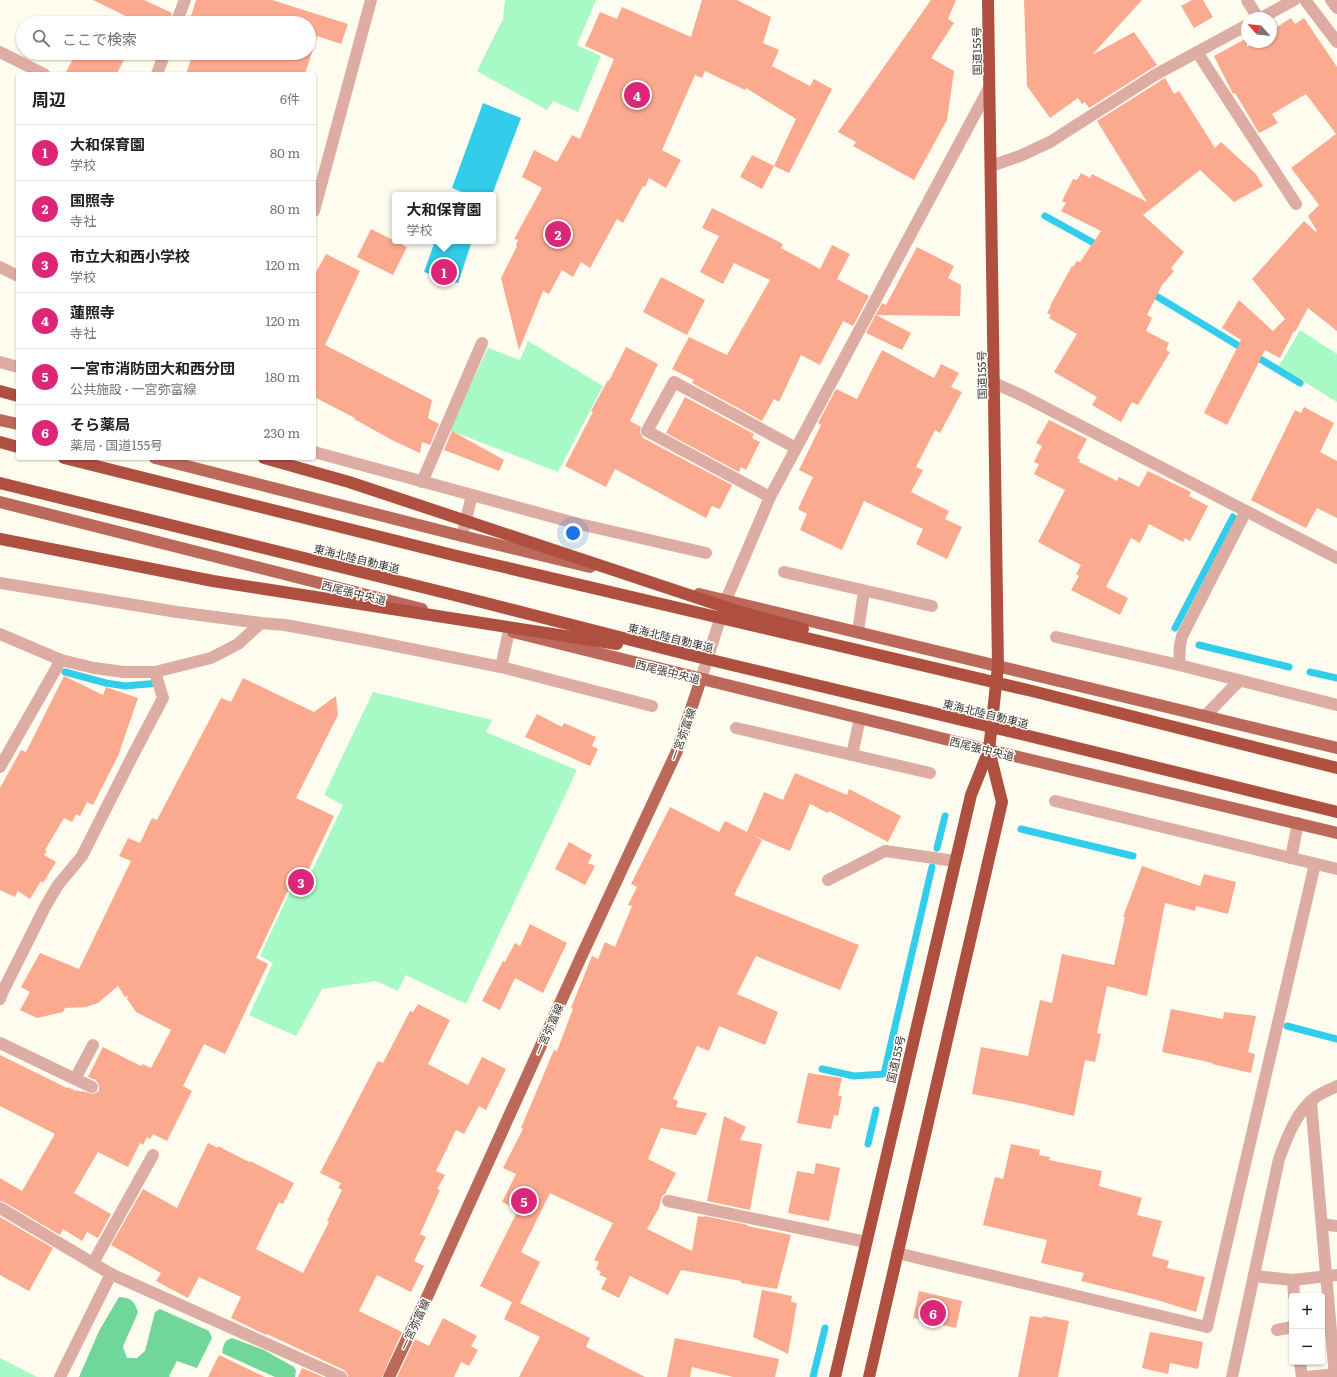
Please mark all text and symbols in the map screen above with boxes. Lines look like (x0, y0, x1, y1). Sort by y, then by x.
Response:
north arrow (1241, 12, 1277, 48)
search box (16, 16, 316, 60)
icon: search (30, 27, 52, 49)
text: ここで検索 (62, 27, 137, 50)
street label: 国道155号 (968, 27, 984, 75)
pin: 4 (624, 80, 650, 110)
text: 周辺 (32, 86, 66, 111)
text: 6件 (280, 89, 300, 108)
text: 大和保育園 (70, 132, 145, 155)
text: 1 (42, 143, 48, 162)
text: 80 m (270, 143, 300, 162)
text: 学校 (70, 155, 96, 174)
text: 国照寺 (70, 188, 115, 211)
popup (392, 192, 496, 244)
text: 大和保育園 (406, 197, 482, 220)
text: 2 (42, 199, 48, 218)
text: 80 m (270, 199, 300, 218)
text: 寺社 (70, 211, 96, 230)
pin: 2 (545, 219, 571, 249)
text: 学校 (406, 220, 433, 239)
text: 市立大和西小学校 (70, 244, 190, 267)
text: 3 (41, 255, 49, 274)
text: 120 m (265, 255, 300, 274)
pin: 1 (431, 257, 457, 287)
text: 学校 (70, 267, 96, 286)
text: 蓮照寺 (70, 300, 115, 323)
text: 4 (41, 311, 49, 330)
text: 120 m (265, 311, 300, 330)
text: 寺社 (70, 323, 96, 342)
street label: 国道155号 (973, 351, 989, 399)
text: 一宮市消防団大和西分団 (70, 356, 235, 379)
text: 5 (41, 367, 49, 386)
text: 180 m (265, 367, 300, 386)
text: 公共施設 · 一宮弥富線 (70, 379, 197, 398)
text: そら薬局 (70, 412, 130, 435)
text: 6 (41, 423, 49, 442)
text: 230 m (264, 423, 300, 442)
text: 薬局 · 国道155号 (70, 435, 163, 454)
your location (563, 523, 583, 543)
street label: 東海北陸自動車道 (312, 540, 402, 576)
street label: 西尾張中央道 (320, 576, 388, 608)
street label: 東海北陸自動車道 (626, 619, 716, 655)
street label: 西尾張中央道 (634, 655, 702, 687)
street label: 東海北陸自動車道 (941, 695, 1031, 731)
street label: 一宮弥富線 (665, 705, 699, 763)
street label: 西尾張中央道 (948, 732, 1016, 764)
pin: 3 (288, 867, 314, 897)
street label: 一宮弥富線 (530, 1001, 566, 1057)
street label: 国道155号 (882, 1033, 908, 1085)
pin: 5 (511, 1186, 537, 1216)
map controls (1289, 1293, 1325, 1365)
button: + (1289, 1293, 1325, 1329)
street label: 一宮弥富線 (395, 1296, 433, 1352)
pin: 6 (920, 1298, 946, 1328)
button: − (1289, 1329, 1325, 1365)

